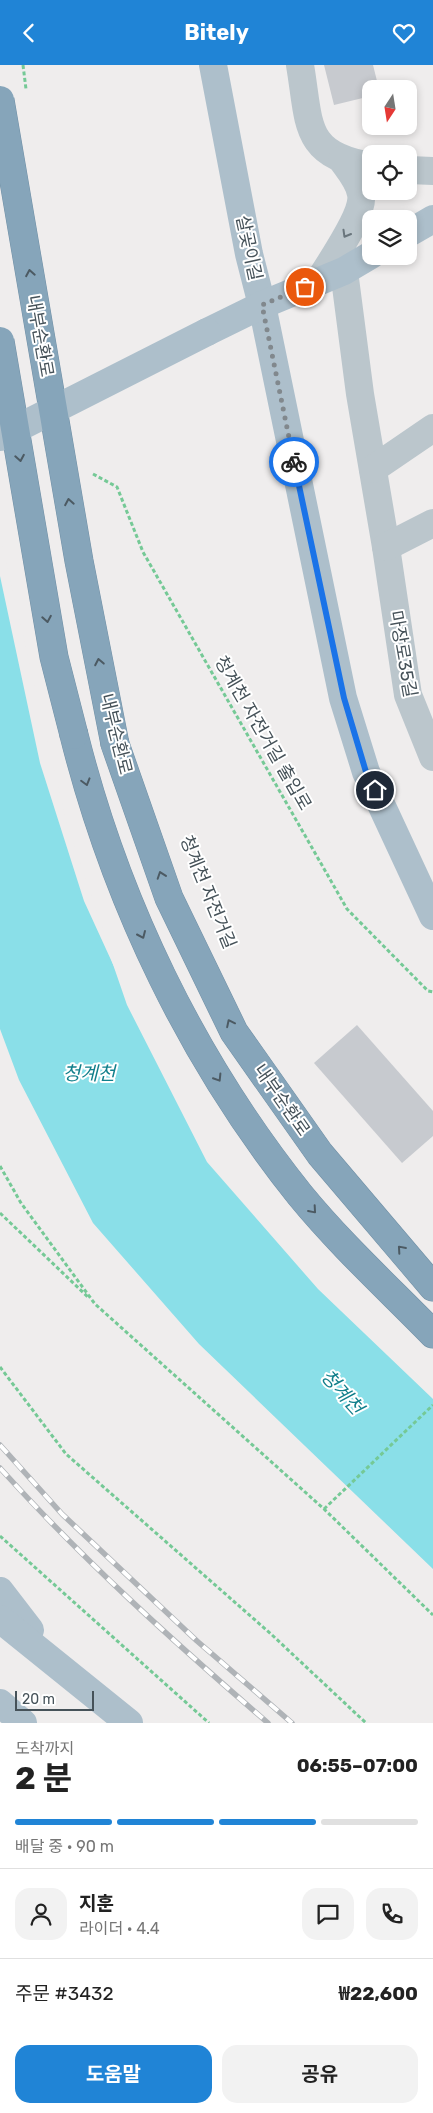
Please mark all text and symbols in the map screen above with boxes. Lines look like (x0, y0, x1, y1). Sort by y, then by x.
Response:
icon: back (15, 19, 43, 47)
text: Bitely (184, 19, 249, 46)
icon: heart (390, 19, 418, 47)
north arrow (362, 80, 418, 135)
map controls (362, 80, 417, 265)
button: locate (362, 145, 417, 200)
button: layers (362, 210, 417, 265)
street label: 살곶이길 (231, 213, 267, 283)
one-way arrow (342, 229, 352, 238)
pin (284, 266, 326, 308)
one-way arrow (25, 269, 35, 278)
icon: bag (291, 273, 319, 301)
street label: 내부순환로 (22, 293, 58, 379)
courier (269, 437, 319, 487)
icon: bike (280, 448, 308, 476)
one-way arrow (14, 454, 24, 463)
one-way arrow (64, 498, 74, 507)
street label: 마장로35길 (385, 609, 421, 699)
one-way arrow (42, 614, 52, 623)
street label: 청계천 자전거길 출입로 (210, 652, 316, 814)
one-way arrow (94, 658, 105, 666)
street label: 내부순환로 (95, 691, 137, 777)
pin (354, 769, 396, 811)
icon: home (361, 776, 389, 804)
one-way arrow (80, 778, 90, 786)
street label: 청계천 자전거길 (175, 832, 241, 952)
one-way arrow (157, 872, 167, 880)
one-way arrow (135, 930, 146, 939)
one-way arrow (225, 1019, 236, 1028)
street label: 내부순환로 (249, 1060, 315, 1140)
water label: 청계천 (63, 1062, 117, 1085)
one-way arrow (212, 1073, 222, 1082)
one-way arrow (308, 1204, 317, 1213)
one-way arrow (398, 1246, 407, 1255)
water label: 청계천 (316, 1365, 369, 1420)
scale bar (15, 1688, 94, 1711)
text: 20 m (22, 1691, 55, 1708)
text: 도착까지 (15, 1739, 74, 1758)
text: 06:55–07:00 (297, 1754, 418, 1777)
text: 2 분 (15, 1759, 72, 1797)
text: 배달 중 · 90 m (15, 1837, 114, 1856)
button: person (15, 1888, 67, 1940)
button: chat (302, 1888, 354, 1940)
button: phone (366, 1888, 418, 1940)
text: 지훈 (79, 1892, 114, 1915)
text: 라이더 · 4.4 (79, 1919, 160, 1938)
text: 주문 #3432 (15, 1982, 114, 2005)
text: ₩22,600 (339, 1982, 418, 2005)
button: 도움말 (15, 2045, 212, 2103)
button: 공유 (222, 2045, 418, 2103)

